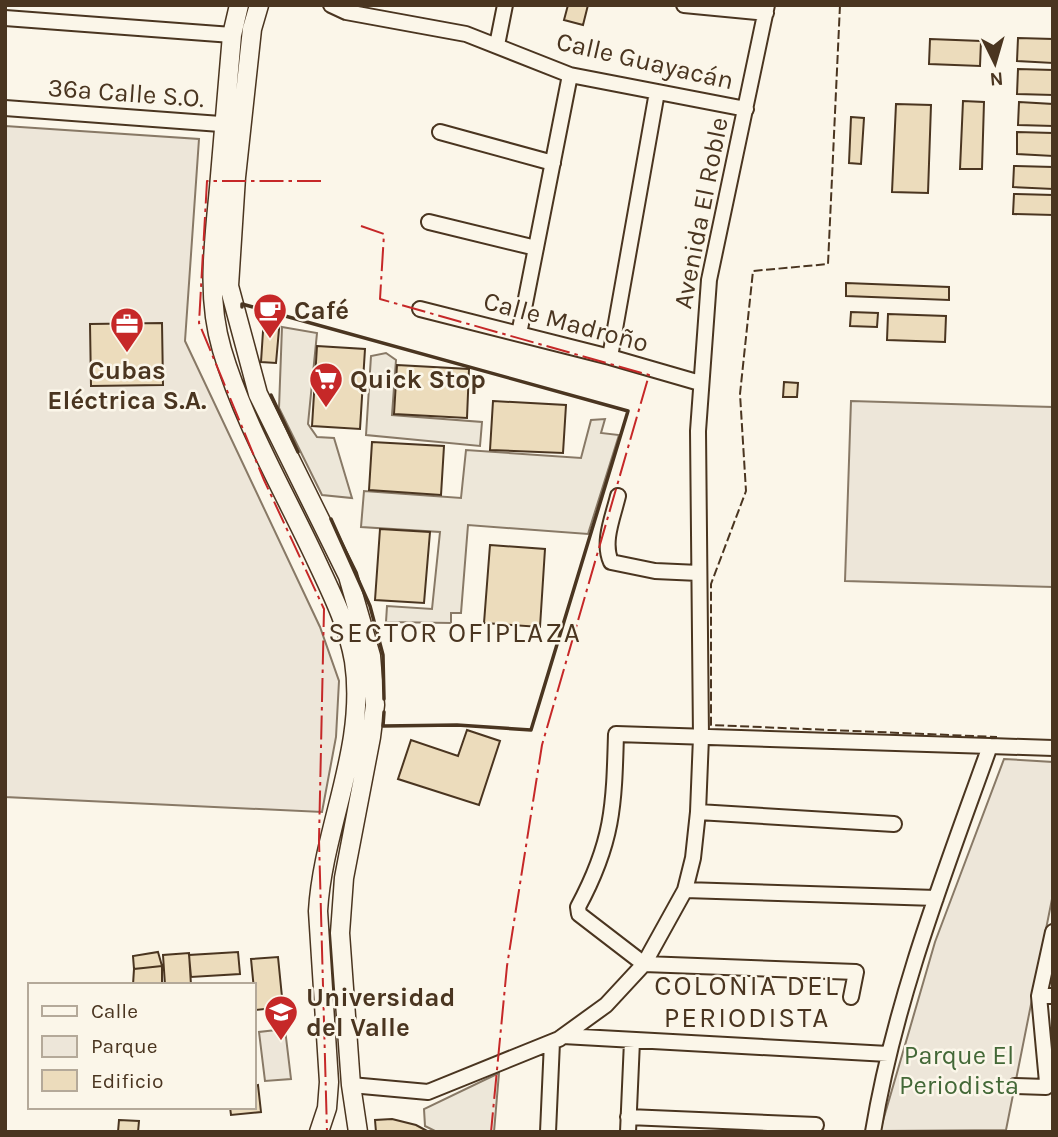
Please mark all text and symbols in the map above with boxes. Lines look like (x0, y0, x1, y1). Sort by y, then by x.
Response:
street label: Calle Guayacán (553, 26, 737, 96)
north arrow (960, 28, 1030, 98)
text: N (989, 67, 1004, 90)
street label: 36a Calle S.O. (47, 72, 205, 114)
street label: Avenida El Roble (667, 115, 735, 311)
street label: Calle Madroño (480, 285, 652, 359)
cafe icon: Café (251, 291, 289, 340)
place label: Café (294, 295, 349, 326)
office icon: Cubas Eléctrica S.A. (108, 305, 146, 354)
place label: Cubas Eléctrica S.A. (47, 355, 207, 416)
supermarket icon: Quick Stop (307, 360, 345, 409)
place label: Quick Stop (350, 364, 486, 395)
district label: SECTOR OFIPLAZA (328, 616, 582, 649)
district label: COLONIA DEL PERIODISTA (654, 969, 840, 1034)
place label: Universidad del Valle (306, 982, 456, 1043)
legend (28, 983, 256, 1109)
school or university icon: Universidad del Valle (262, 993, 300, 1042)
text: Calle (91, 999, 138, 1023)
text: Parque (91, 1034, 158, 1058)
park label: Parque El Periodista (899, 1040, 1019, 1101)
text: Edificio (91, 1069, 164, 1093)

